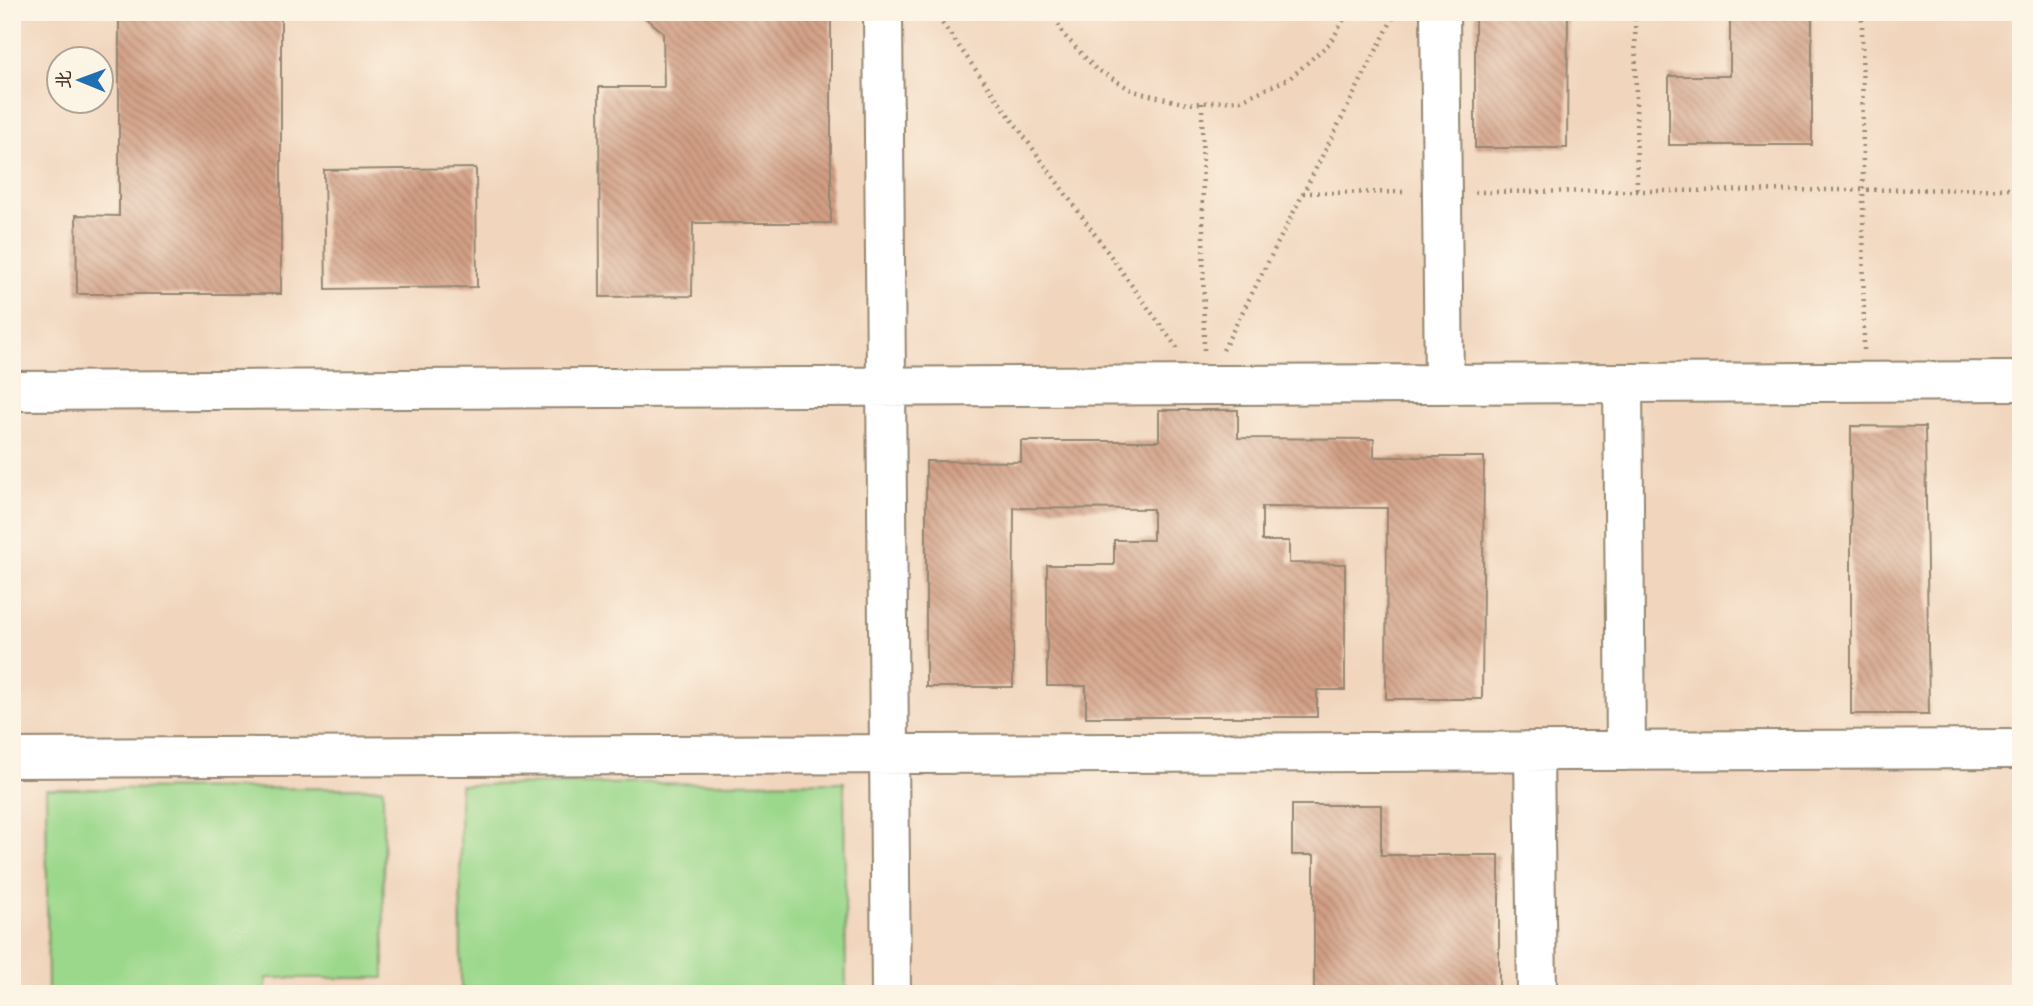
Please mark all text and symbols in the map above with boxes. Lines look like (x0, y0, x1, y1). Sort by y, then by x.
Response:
north arrow (46, 46, 116, 116)
text: 北 (47, 70, 80, 90)

